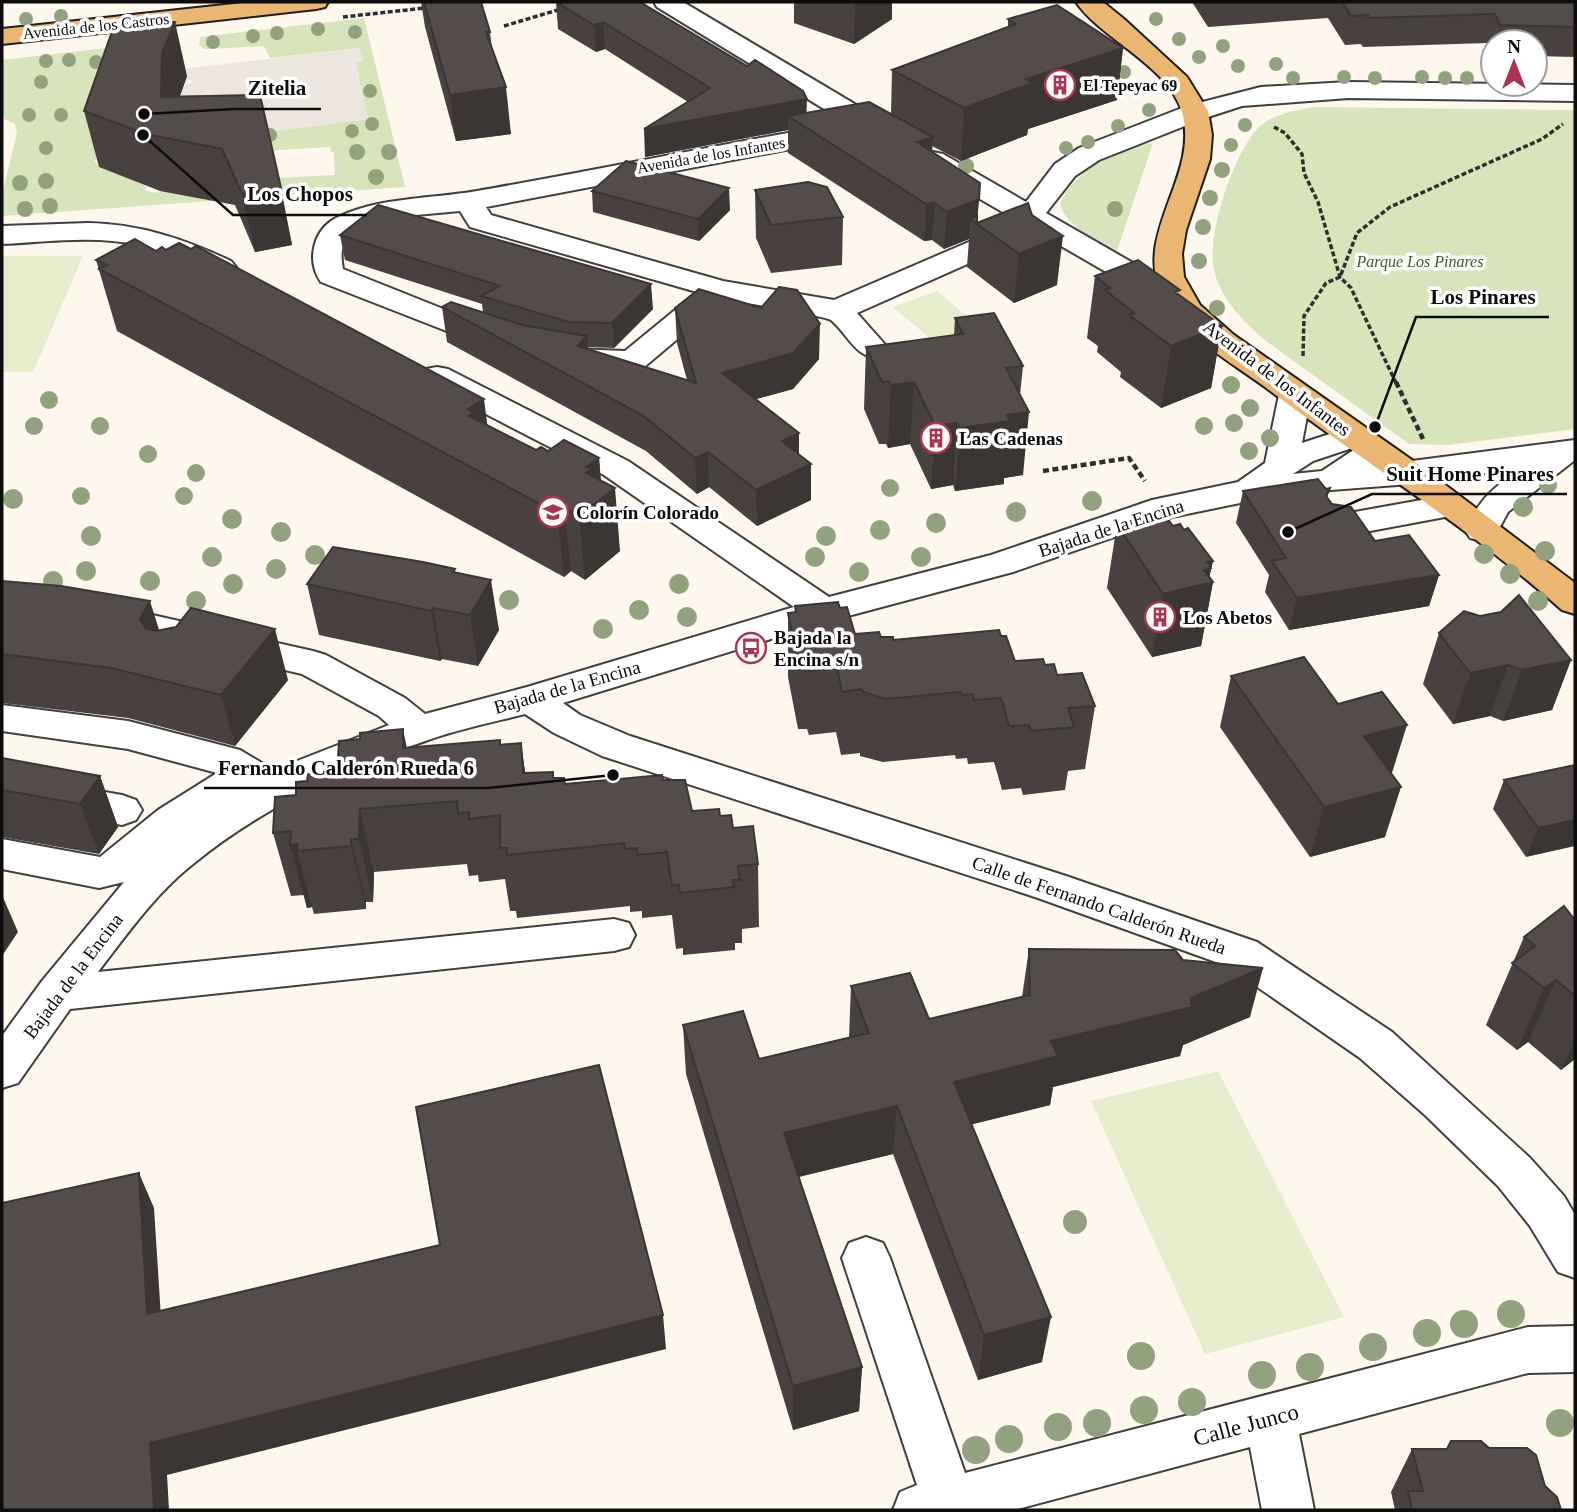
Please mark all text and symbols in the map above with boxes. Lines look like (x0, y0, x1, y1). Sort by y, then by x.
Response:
street label: Avenida de los Castros (22, 10, 170, 42)
north arrow (1479, 28, 1549, 98)
text: N (1507, 36, 1521, 57)
callout: Zitelia (234, 67, 321, 109)
building icon: El Tepeyac 69 (1043, 68, 1077, 102)
text: Zitelia (248, 76, 307, 100)
place label: El Tepeyac 69 (1083, 77, 1177, 95)
street label: Avenida de los Infantes (636, 134, 786, 176)
callout: Los Chopos (233, 173, 367, 215)
text: Los Chopos (247, 182, 353, 206)
park label: Parque Los Pinares (1356, 253, 1483, 271)
callout: Los Pinares (1416, 275, 1549, 317)
text: Los Pinares (1430, 285, 1536, 309)
street label: Avenida de los Infantes (1199, 316, 1355, 440)
building icon: Las Cadenas (919, 421, 953, 455)
place label: Las Cadenas (959, 428, 1063, 449)
callout: Suit Home Pinares (1372, 452, 1567, 494)
text: Suit Home Pinares (1386, 462, 1554, 486)
street label: Bajada de la Encina (1036, 494, 1187, 561)
school or university icon: Colorín Colorado (536, 495, 570, 529)
place label: Colorín Colorado (576, 502, 719, 523)
building icon: Los Abetos (1143, 600, 1177, 634)
place label: Los Abetos (1183, 607, 1272, 628)
place label: Bajada la Encina s/n (774, 627, 859, 670)
bus stop icon: Bajada la Encina s/n (734, 631, 768, 665)
street label: Bajada de la Encina (491, 656, 643, 718)
callout: Fernando Calderón Rueda 6 (204, 746, 488, 788)
text: Fernando Calderón Rueda 6 (218, 756, 474, 780)
street label: Calle de Fernando Calderón Rueda (969, 852, 1229, 959)
street label: Bajada de la Encina (19, 909, 127, 1043)
street label: Calle Junco (1191, 1399, 1301, 1451)

